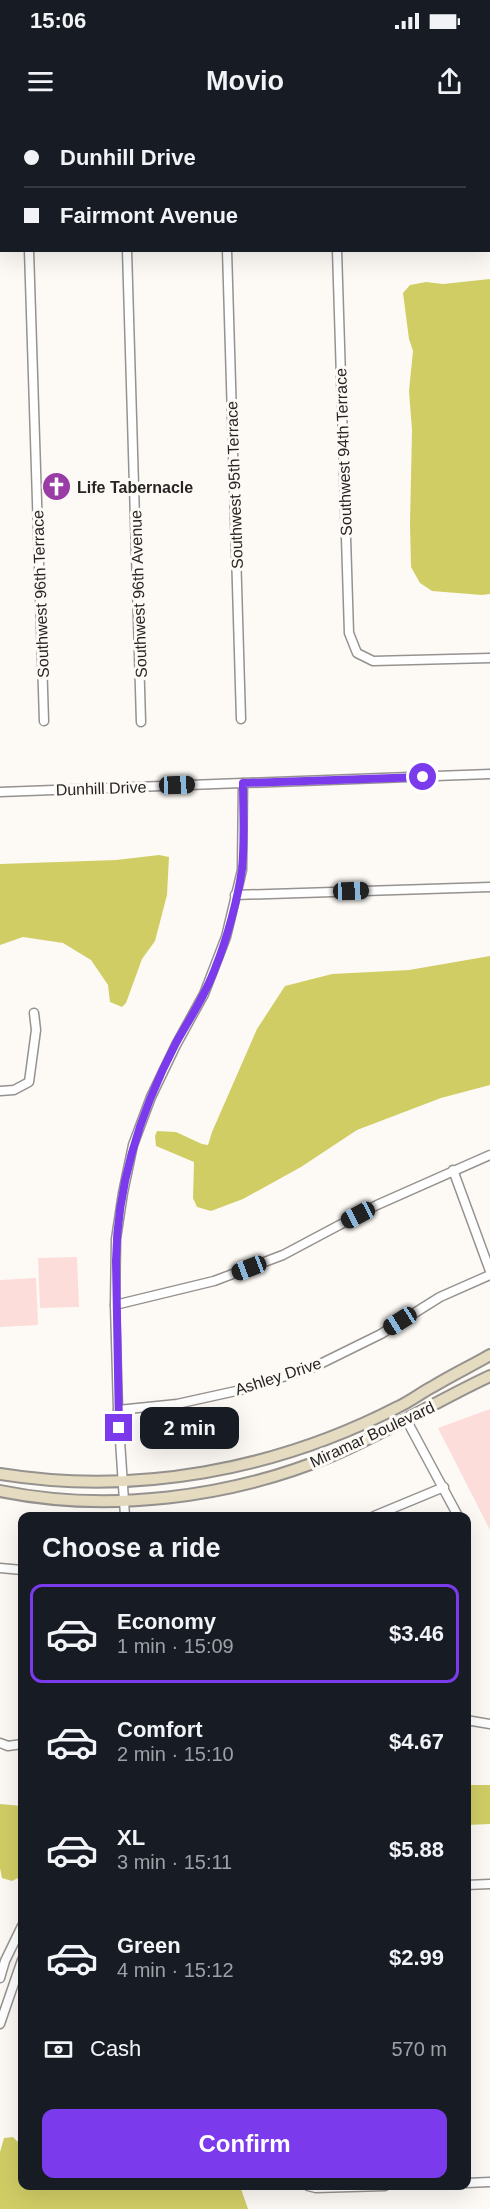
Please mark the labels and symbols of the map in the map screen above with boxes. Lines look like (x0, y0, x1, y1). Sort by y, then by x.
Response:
street label: Southwest 94th Terrace (332, 368, 355, 536)
street label: Southwest 95th Terrace (223, 401, 246, 569)
church icon: Life Tabernacle (40, 471, 72, 503)
place label: Life Tabernacle (77, 479, 193, 496)
street label: Southwest 96th Terrace (29, 510, 52, 678)
street label: Southwest 96th Avenue (127, 510, 150, 678)
route start (409, 763, 436, 790)
car (159, 775, 195, 795)
street label: Dunhill Drive (55, 778, 147, 799)
car (333, 881, 369, 901)
car (338, 1199, 378, 1231)
car (229, 1253, 269, 1283)
car (380, 1304, 420, 1338)
street label: Ashley Drive (233, 1354, 324, 1398)
street label: Miramar Boulevard (307, 1398, 437, 1471)
callout: 2 min (140, 1407, 239, 1449)
route end (105, 1414, 132, 1441)

